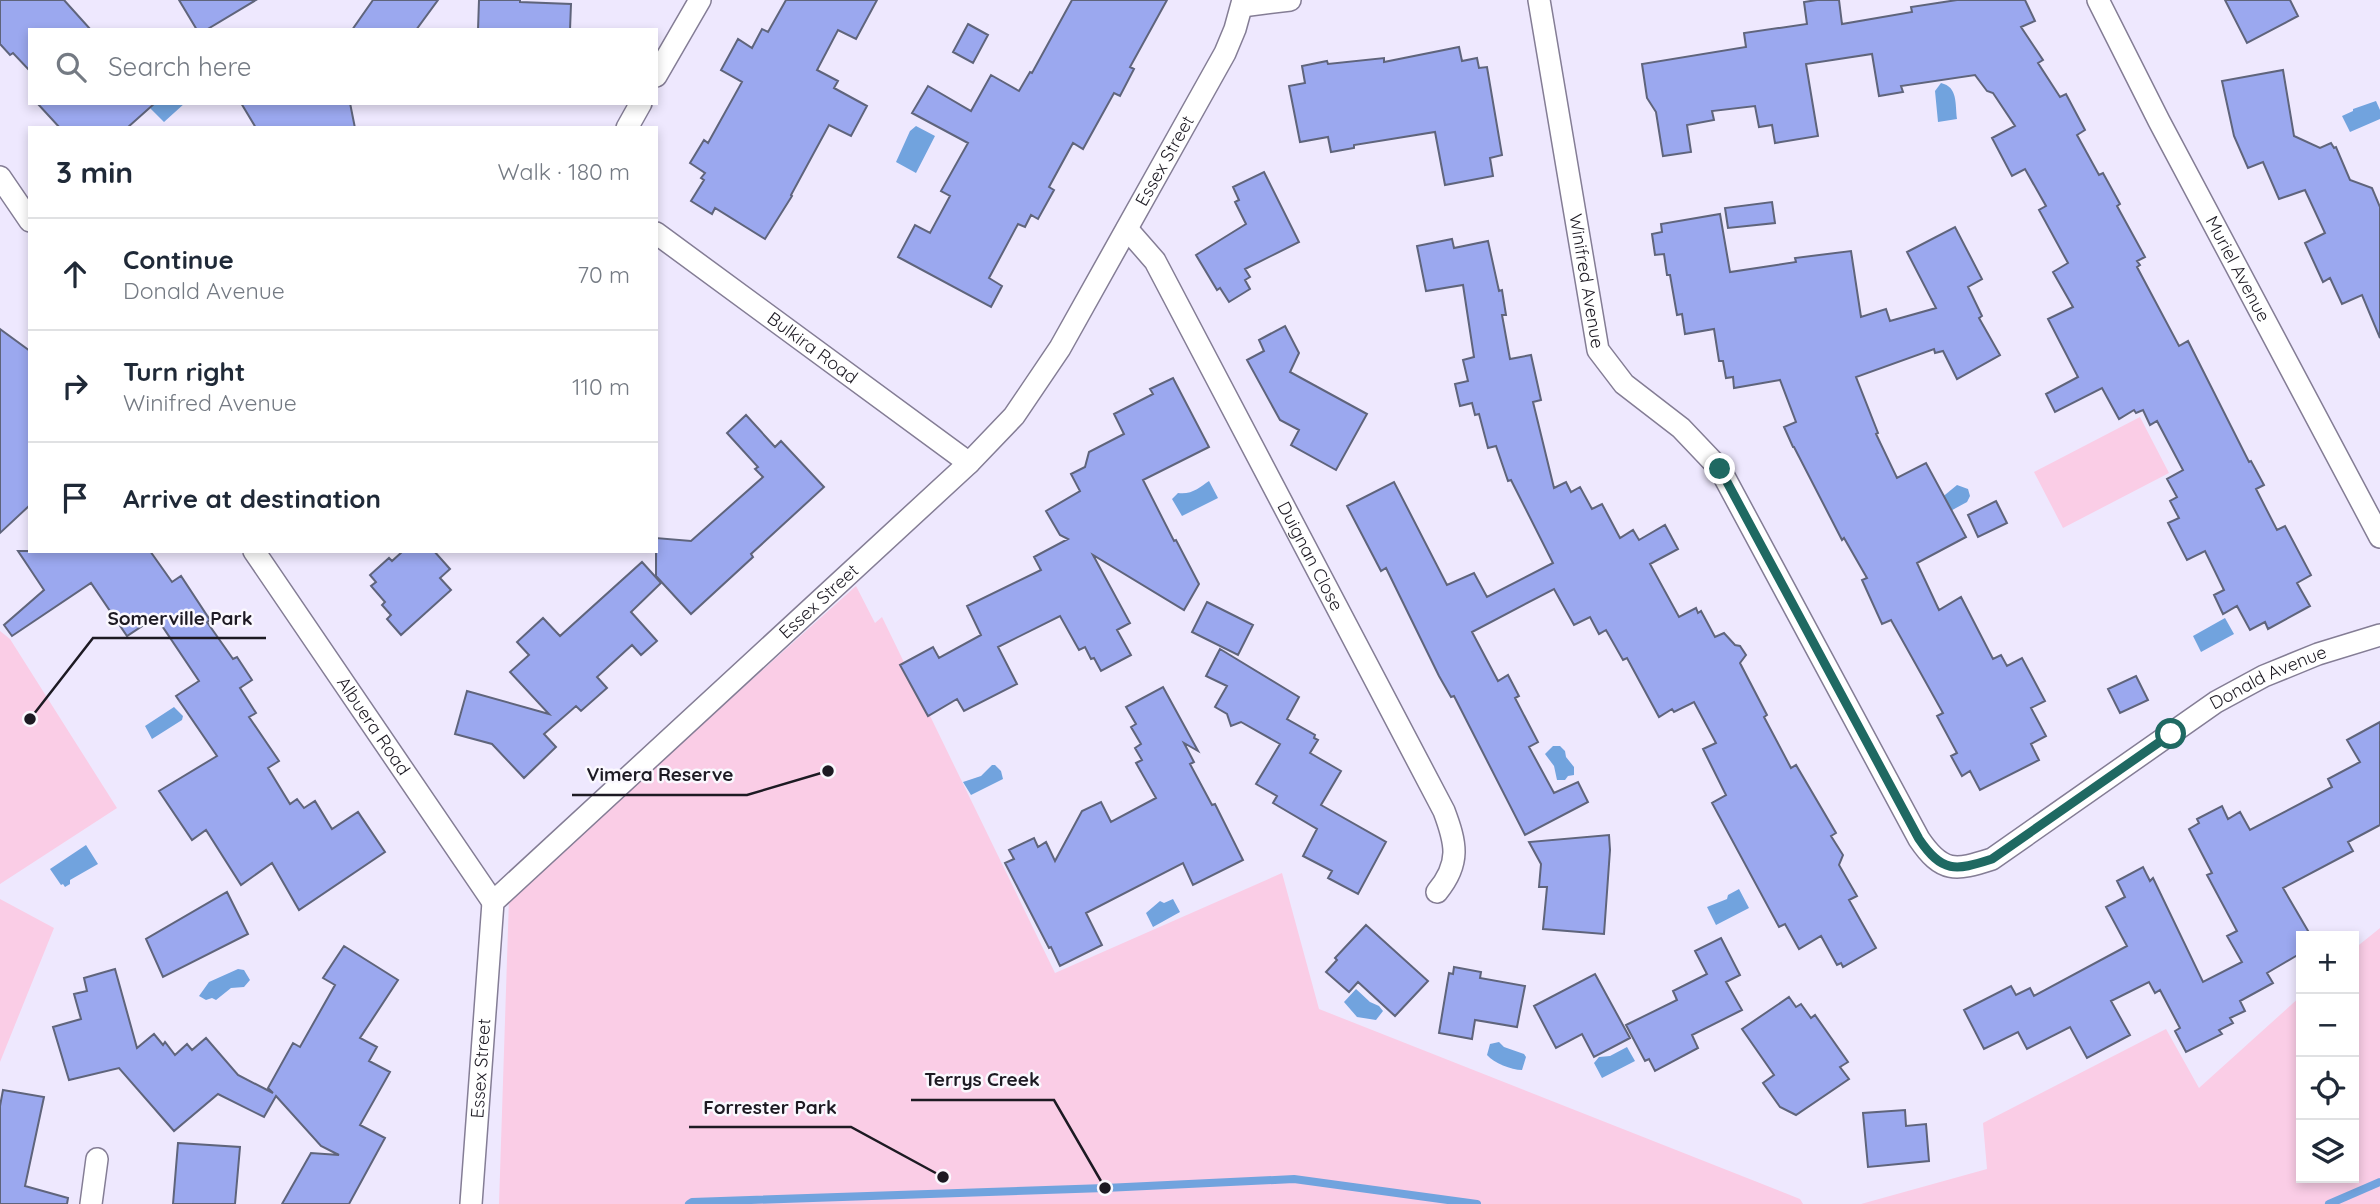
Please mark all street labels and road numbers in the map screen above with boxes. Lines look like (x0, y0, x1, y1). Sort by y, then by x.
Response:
street label: Essex Street (1130, 111, 1199, 210)
street label: Winifred Avenue (1564, 212, 1610, 350)
street label: Muriel Avenue (2200, 212, 2276, 326)
street label: Bulkira Road (763, 307, 862, 388)
street label: Duignan Close (1272, 497, 1349, 615)
street label: Essex Street (774, 559, 863, 644)
street label: Donald Avenue (2205, 640, 2329, 714)
street label: Albuera Road (332, 672, 415, 780)
street label: Essex Street (465, 1018, 495, 1119)

